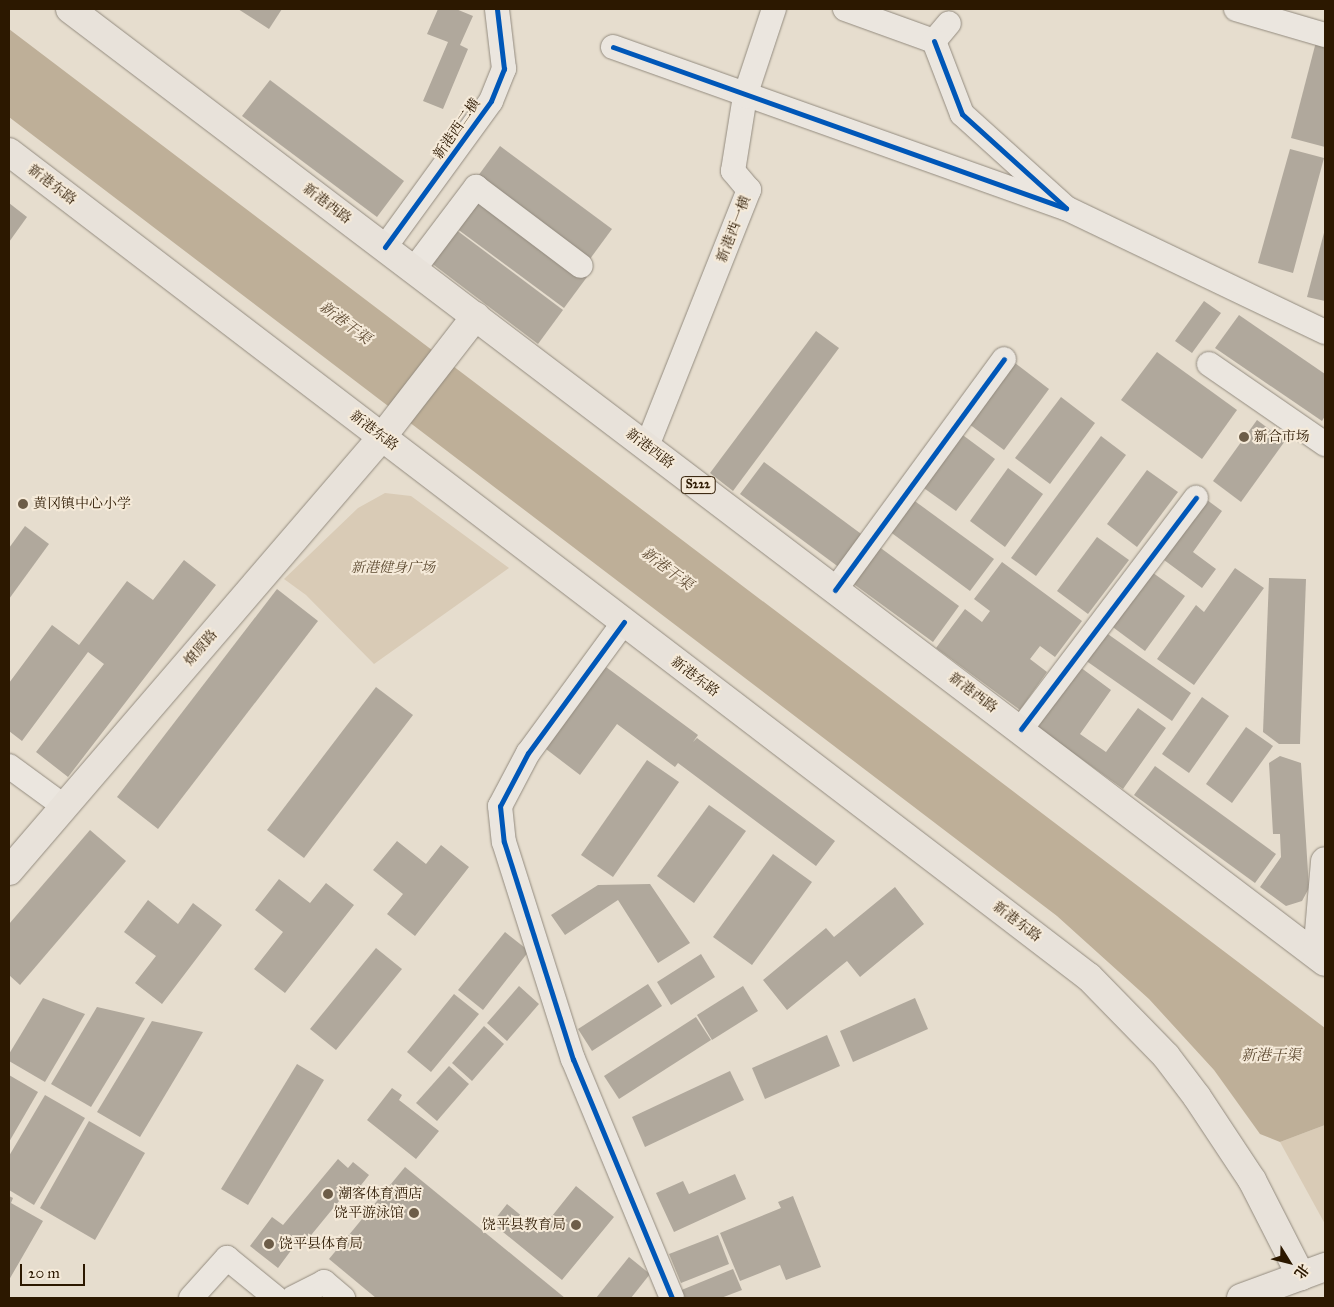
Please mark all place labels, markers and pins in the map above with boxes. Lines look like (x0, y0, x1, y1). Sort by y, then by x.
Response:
place label: 新合市场 (1254, 429, 1310, 445)
marker: 新合市场 (1238, 431, 1250, 443)
place label: 黄冈镇中心小学 (33, 496, 131, 512)
marker: 黄冈镇中心小学 (17, 498, 29, 510)
place label: 潮客体育酒店 (338, 1186, 422, 1202)
marker: 潮客体育酒店 (322, 1188, 334, 1200)
place label: 饶平游泳馆 (334, 1205, 404, 1221)
marker: 饶平游泳馆 (408, 1207, 420, 1219)
place label: 饶平县教育局 (482, 1217, 566, 1233)
marker: 饶平县教育局 (570, 1219, 582, 1231)
place label: 饶平县体育局 (279, 1236, 363, 1252)
marker: 饶平县体育局 (263, 1238, 275, 1250)

